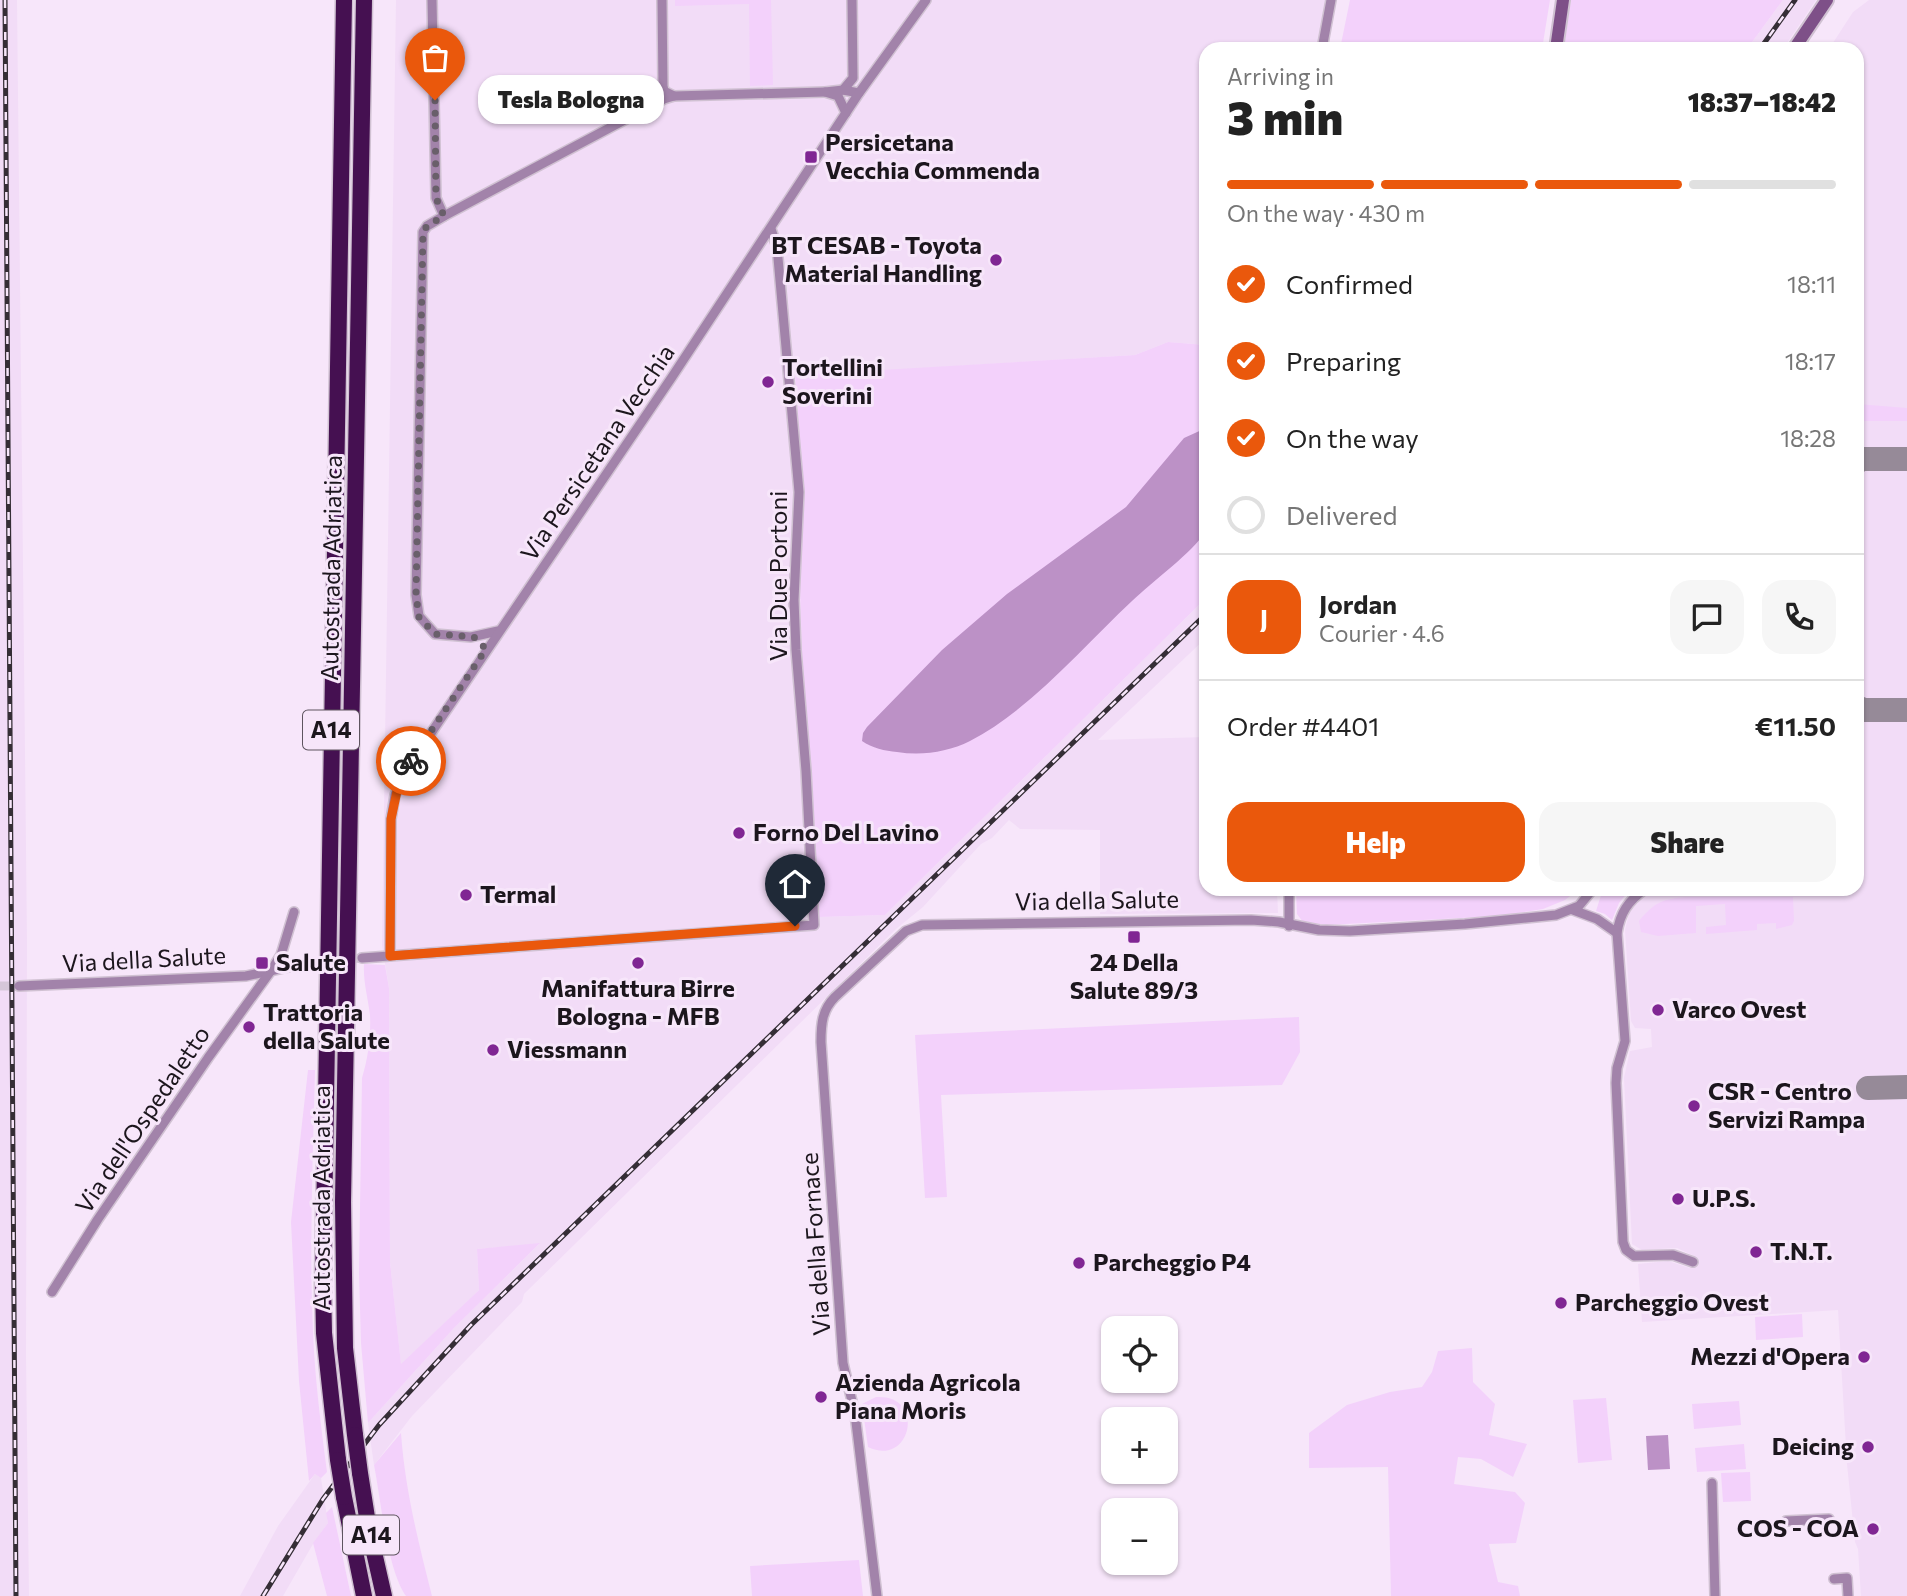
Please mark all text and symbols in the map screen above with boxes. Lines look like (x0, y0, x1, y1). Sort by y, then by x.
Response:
pin (405, 28, 465, 100)
icon: bag (416, 39, 454, 77)
text: Arriving in (1227, 62, 1334, 90)
callout: Tesla Bologna (477, 76, 662, 124)
text: Tesla Bologna (498, 85, 644, 113)
text: 18:37–18:42 (1688, 86, 1836, 117)
text: 3 min (1227, 88, 1343, 144)
place label: Persicetana Vecchia Commenda (825, 127, 1040, 184)
marker: Persicetana Vecchia Commenda (803, 149, 819, 165)
text: On the way · 430 m (1227, 199, 1425, 227)
place label: BT CESAB - Toyota Material Handling (771, 230, 982, 287)
marker: BT CESAB - Toyota Material Handling (988, 252, 1004, 268)
icon: check (1227, 265, 1265, 303)
text: Confirmed (1286, 268, 1413, 299)
text: 18:11 (1787, 270, 1836, 298)
street label: Via Persicetana Vecchia (514, 338, 680, 566)
icon: check (1227, 342, 1265, 380)
text: Preparing (1286, 345, 1401, 376)
text: 18:17 (1785, 347, 1836, 375)
place label: Tortellini Soverini (782, 352, 883, 409)
marker: Tortellini Soverini (760, 374, 776, 390)
icon: check (1227, 419, 1265, 457)
text: On the way (1286, 422, 1419, 453)
text: 18:28 (1780, 424, 1836, 452)
street label: Autostrada Adriatica (314, 455, 347, 681)
street label: Via Due Portoni (763, 491, 792, 661)
text: Delivered (1286, 499, 1397, 530)
button: chat (1670, 580, 1744, 654)
button: phone (1762, 580, 1836, 654)
text: Jordan (1319, 588, 1397, 619)
text: J (1260, 602, 1268, 633)
text: Courier · 4.6 (1319, 619, 1445, 647)
road number: A14 (303, 710, 359, 750)
text: Order #4401 (1227, 710, 1379, 741)
text: €11.50 (1755, 710, 1836, 741)
courier (376, 726, 446, 796)
icon: bike (392, 742, 430, 780)
button: Help (1227, 802, 1525, 882)
button: Share (1539, 802, 1836, 882)
place label: Forno Del Lavino (753, 817, 939, 846)
marker: Forno Del Lavino (731, 825, 747, 841)
pin (765, 854, 825, 926)
icon: home (776, 865, 814, 903)
place label: Termal (480, 879, 556, 908)
street label: Via della Salute (1015, 884, 1179, 915)
marker: Termal (458, 887, 474, 903)
marker: 24 Della Salute 89/3 (1126, 929, 1142, 945)
street label: Via della Salute (61, 940, 227, 977)
place label: Salute (276, 947, 346, 976)
place label: 24 Della Salute 89/3 (1070, 947, 1198, 1004)
marker: Salute (254, 955, 270, 971)
marker: Manifattura Birre Bologna - MFB (630, 955, 646, 971)
place label: Manifattura Birre Bologna - MFB (541, 973, 735, 1030)
place label: Varco Ovest (1672, 994, 1806, 1023)
place label: Trattoria della Salute (263, 997, 390, 1054)
marker: Varco Ovest (1650, 1002, 1666, 1018)
marker: Trattoria della Salute (241, 1019, 257, 1035)
street label: Via dell'Ospedaletto (68, 1020, 215, 1218)
place label: Viessmann (507, 1034, 627, 1063)
marker: Viessmann (485, 1042, 501, 1058)
place label: CSR - Centro Servizi Rampa (1708, 1076, 1865, 1133)
street label: Autostrada Adriatica (306, 1085, 335, 1311)
marker: CSR - Centro Servizi Rampa (1686, 1098, 1702, 1114)
street label: Via della Fornace (794, 1151, 835, 1337)
place label: U.P.S. (1692, 1183, 1756, 1212)
marker: U.P.S. (1670, 1191, 1686, 1207)
place label: T.N.T. (1770, 1236, 1833, 1265)
marker: T.N.T. (1748, 1244, 1764, 1260)
place label: Parcheggio P4 (1093, 1247, 1251, 1276)
marker: Parcheggio P4 (1071, 1255, 1087, 1271)
place label: Parcheggio Ovest (1575, 1287, 1769, 1316)
marker: Parcheggio Ovest (1553, 1295, 1569, 1311)
map controls (1101, 1316, 1178, 1575)
button: locate (1101, 1316, 1178, 1393)
place label: Mezzi d'Opera (1690, 1341, 1850, 1370)
marker: Mezzi d'Opera (1856, 1349, 1872, 1365)
place label: Azienda Agricola Piana Moris (835, 1367, 1021, 1424)
marker: Azienda Agricola Piana Moris (813, 1389, 829, 1405)
button: + (1101, 1407, 1178, 1484)
place label: Deicing (1772, 1431, 1854, 1460)
marker: Deicing (1860, 1439, 1876, 1455)
button: − (1101, 1498, 1178, 1575)
place label: COS - COA (1737, 1513, 1859, 1542)
road number: A14 (343, 1516, 399, 1554)
marker: COS - COA (1865, 1521, 1881, 1537)

